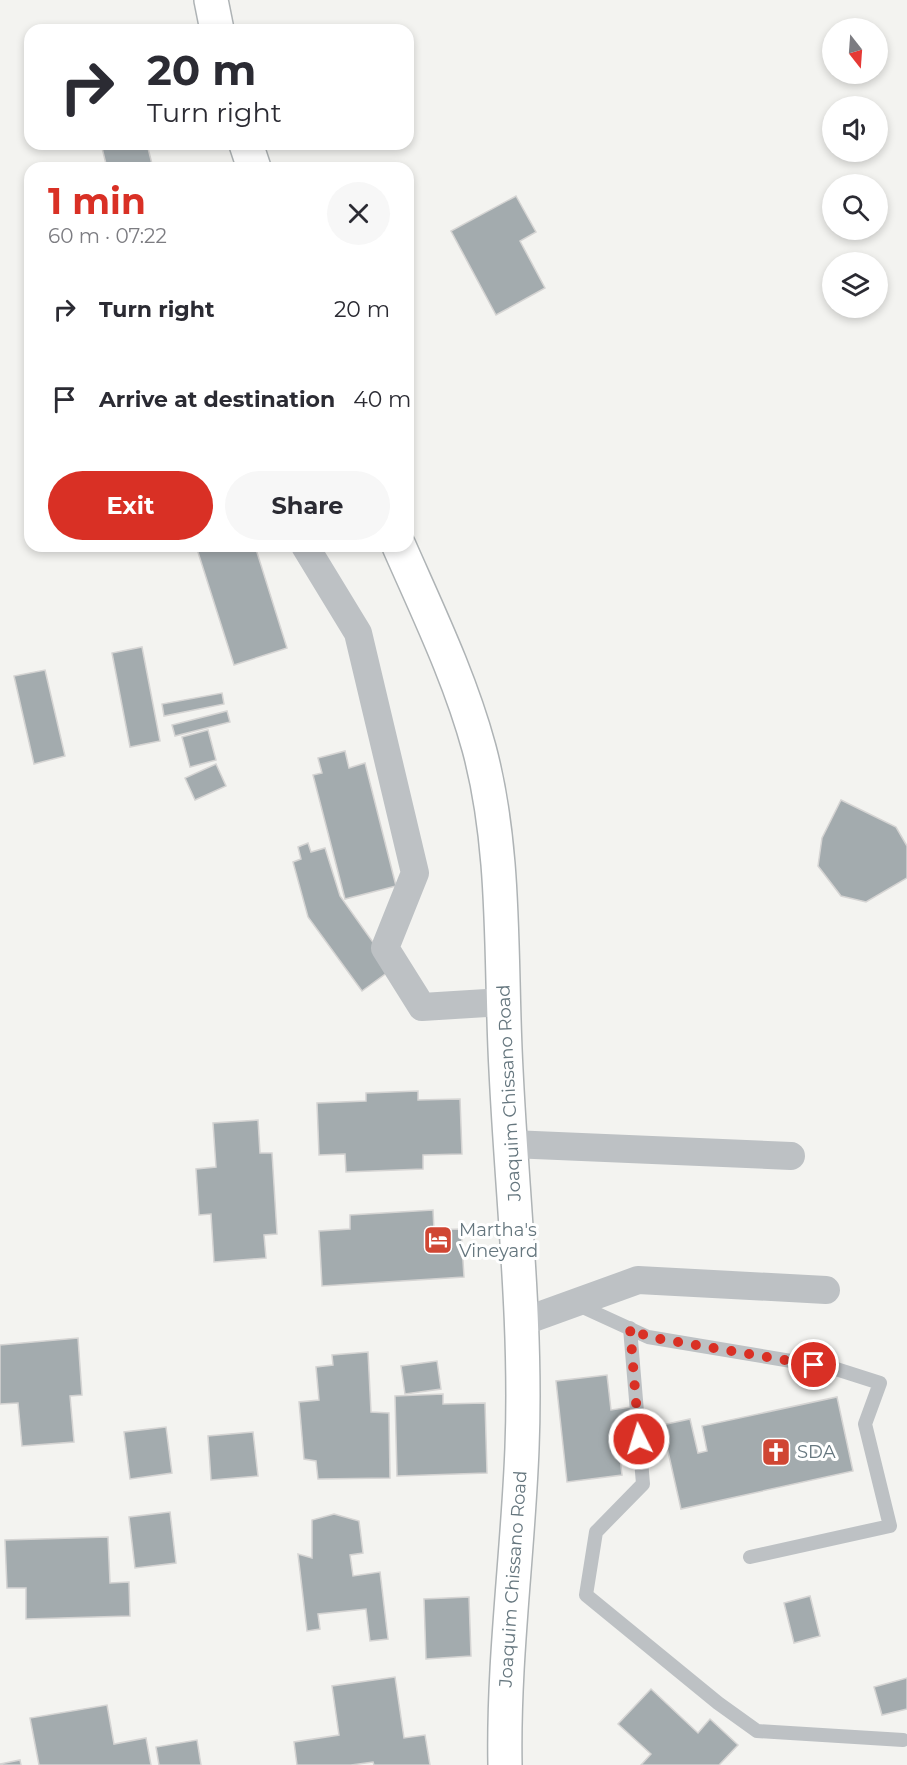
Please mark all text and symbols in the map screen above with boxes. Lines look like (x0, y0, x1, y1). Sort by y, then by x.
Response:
north arrow (822, 18, 888, 84)
map controls (822, 18, 888, 318)
text: 20 m (147, 44, 256, 96)
icon: right (48, 48, 126, 126)
text: Turn right (147, 96, 282, 129)
button: sound (822, 96, 888, 162)
button: search (822, 174, 888, 240)
text: 1 min (48, 179, 146, 223)
button: close (327, 182, 390, 245)
text: 60 m · 07:22 (48, 224, 167, 248)
button: layers (822, 252, 888, 318)
icon: right (48, 293, 81, 326)
text: Turn right (99, 296, 214, 323)
text: 20 m (334, 296, 390, 323)
icon: arrive (48, 383, 81, 416)
text: Arrive at destination (99, 386, 335, 413)
text: 40 m (353, 386, 411, 413)
button: Exit (48, 471, 213, 540)
button: Share (225, 471, 390, 540)
street label: Joaquim Chissano Road (492, 984, 526, 1203)
place label: Martha's Vineyard (459, 1219, 538, 1262)
hotel icon: Martha's Vineyard (422, 1224, 454, 1256)
pin (788, 1339, 839, 1390)
icon: arrive (797, 1348, 830, 1381)
position arrow (607, 1407, 671, 1471)
church icon: SDA (760, 1436, 792, 1468)
place label: SDA (797, 1441, 836, 1463)
street label: Joaquim Chissano Road (494, 1470, 532, 1689)

